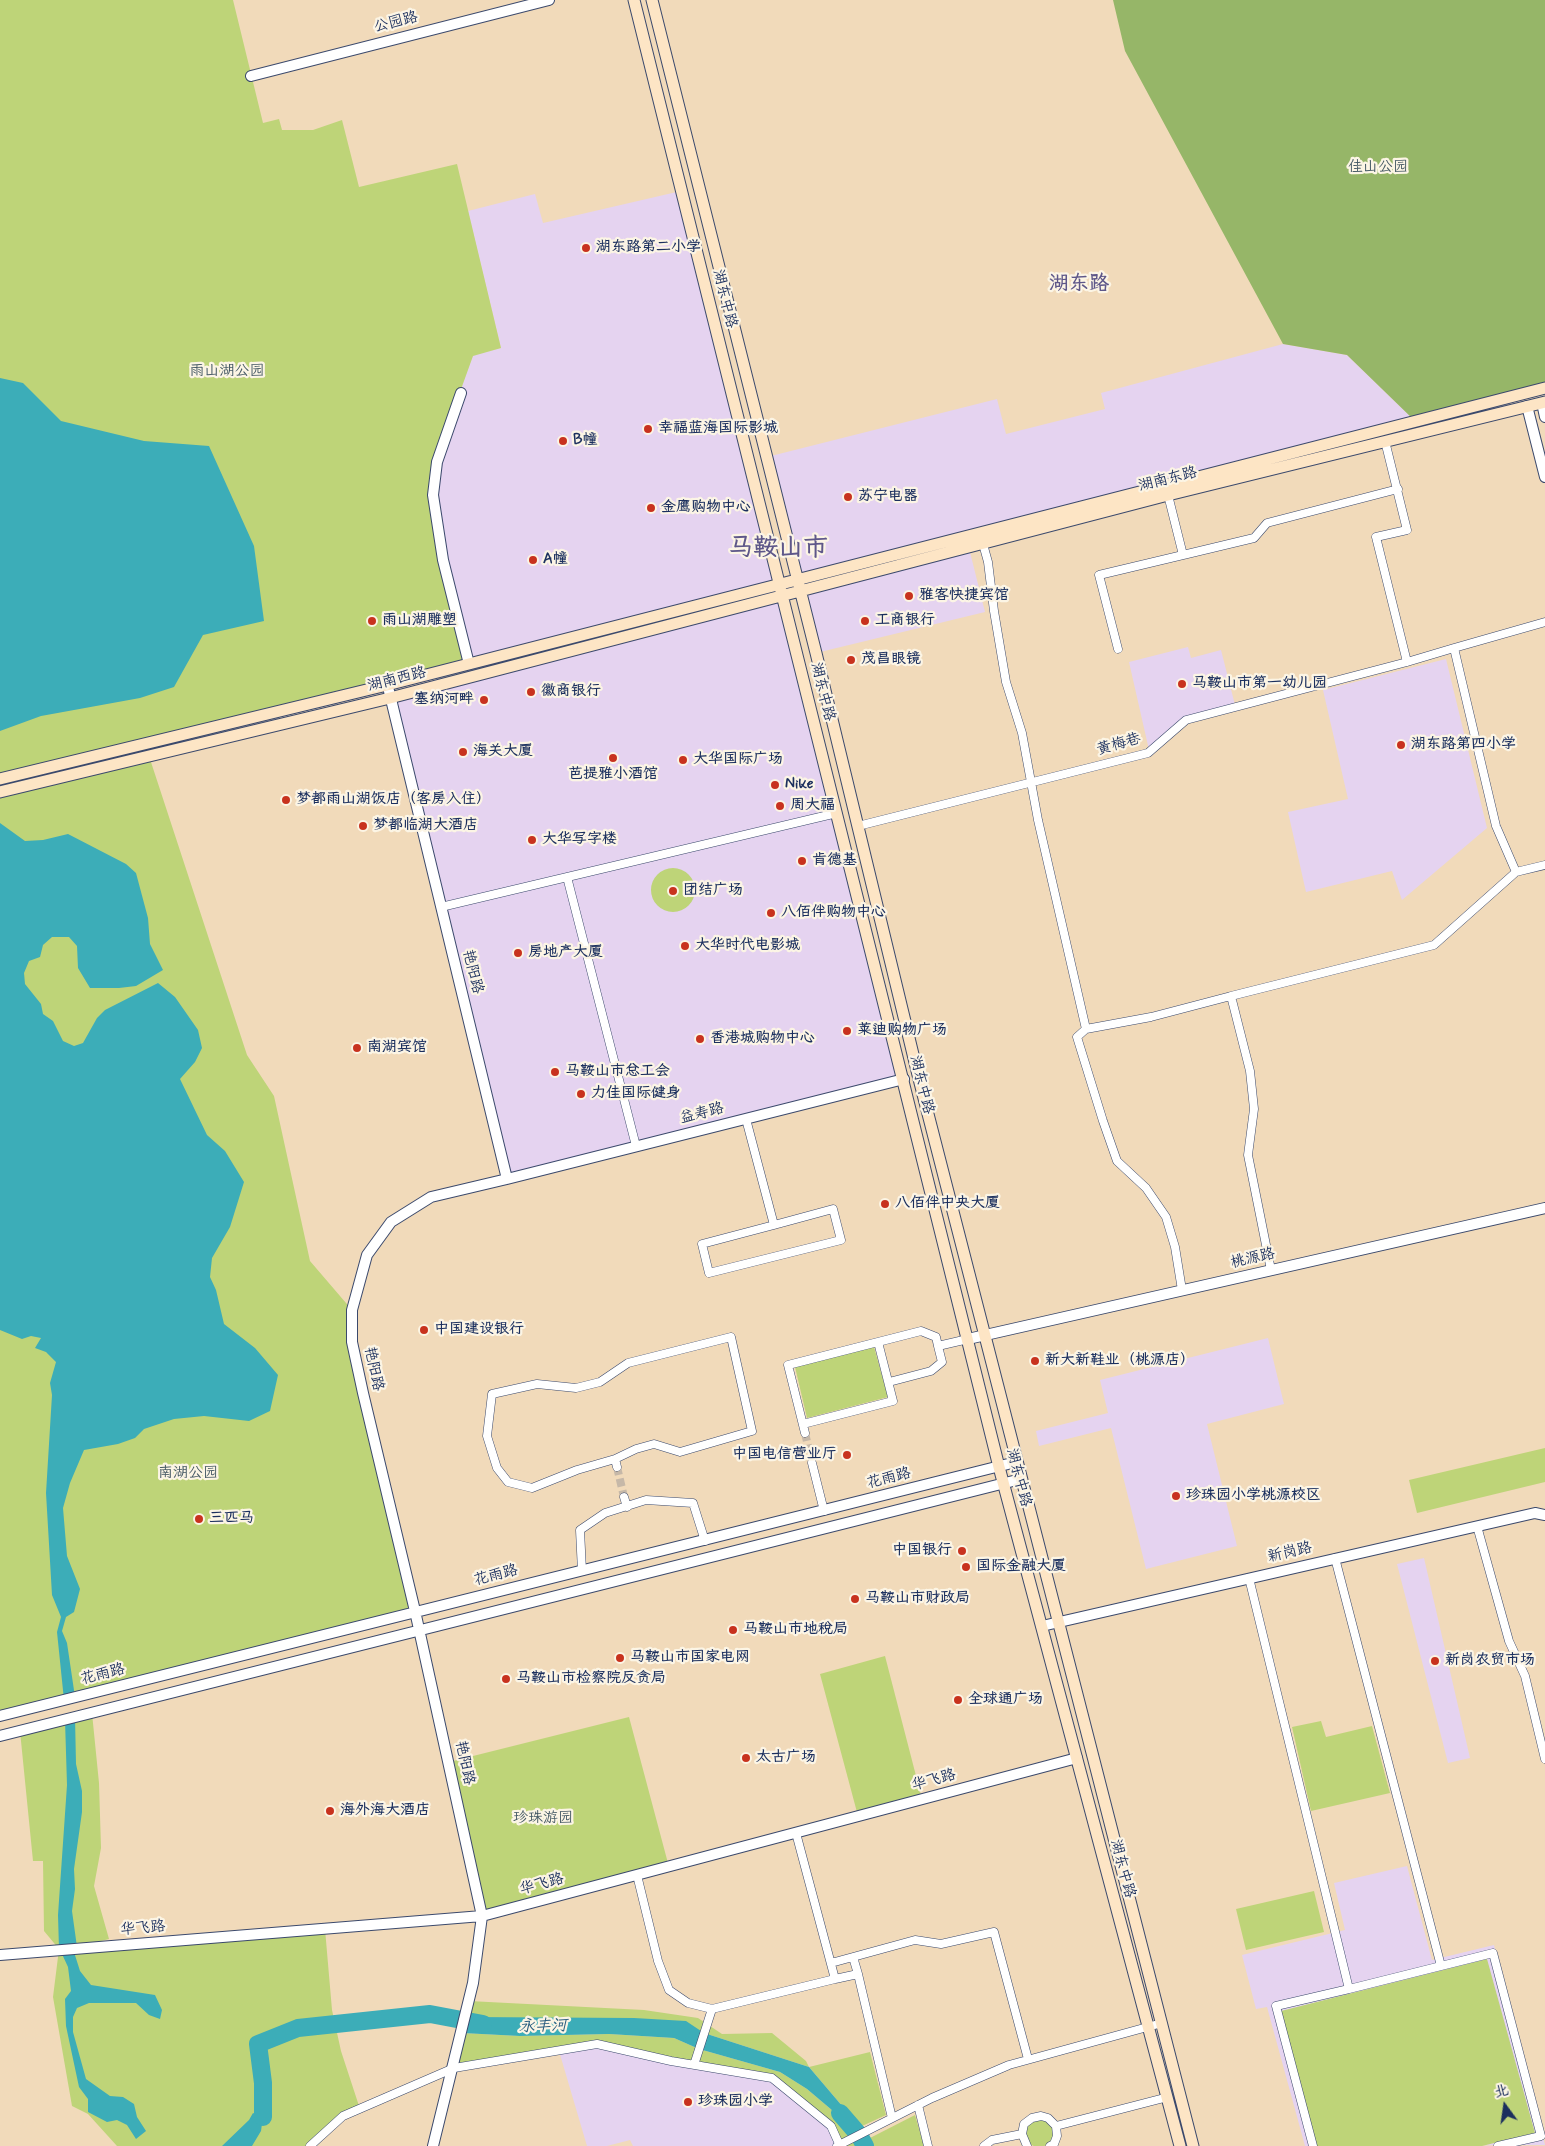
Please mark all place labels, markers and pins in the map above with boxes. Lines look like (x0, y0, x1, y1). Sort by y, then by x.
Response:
place label: 湖东路第二小学 (596, 239, 701, 257)
marker: 湖东路第二小学 (580, 242, 592, 254)
place label: 幸福蓝海国际影城 (658, 420, 778, 438)
marker: 幸福蓝海国际影城 (642, 423, 654, 435)
place label: B幢 (573, 432, 597, 450)
marker: B幢 (557, 435, 569, 447)
place label: 苏宁电器 (858, 488, 918, 506)
marker: 苏宁电器 (842, 491, 854, 503)
place label: 金鹰购物中心 (661, 499, 751, 517)
marker: 金鹰购物中心 (645, 502, 657, 514)
place label: A幢 (543, 551, 568, 569)
marker: A幢 (527, 554, 539, 566)
place label: 雅客快捷宾馆 (919, 587, 1009, 605)
marker: 雅客快捷宾馆 (903, 590, 915, 602)
place label: 雨山湖雕塑 (382, 612, 457, 630)
place label: 工商银行 (875, 612, 935, 630)
marker: 雨山湖雕塑 (366, 615, 378, 627)
marker: 工商银行 (859, 615, 871, 627)
place label: 茂昌眼镜 (861, 651, 921, 669)
marker: 茂昌眼镜 (845, 654, 857, 666)
place label: 马鞍山市第一幼儿园 (1192, 675, 1327, 693)
marker: 马鞍山市第一幼儿园 (1176, 678, 1188, 690)
place label: 徽商银行 (541, 683, 601, 701)
marker: 徽商银行 (525, 686, 537, 698)
place label: 塞纳河畔 (414, 691, 474, 709)
marker: 塞纳河畔 (478, 694, 490, 706)
place label: 湖东路第四小学 (1411, 736, 1516, 754)
marker: 湖东路第四小学 (1395, 739, 1407, 751)
place label: 海关大厦 (473, 743, 533, 761)
marker: 海关大厦 (457, 746, 469, 758)
place label: 大华国际广场 (693, 751, 783, 769)
marker: 芭提雅小酒馆 (607, 752, 619, 764)
marker: 大华国际广场 (677, 754, 689, 766)
place label: 芭提雅小酒馆 (568, 766, 658, 784)
place label: Nike (785, 776, 814, 794)
marker: Nike (769, 779, 781, 791)
place label: 梦都雨山湖饭店（客房入住） (296, 791, 491, 809)
marker: 梦都雨山湖饭店（客房入住） (280, 794, 292, 806)
place label: 周大福 (790, 797, 835, 815)
marker: 周大福 (774, 800, 786, 812)
place label: 梦都临湖大酒店 (373, 817, 478, 835)
marker: 梦都临湖大酒店 (357, 820, 369, 832)
place label: 大华写字楼 (542, 831, 617, 849)
marker: 大华写字楼 (526, 834, 538, 846)
place label: 肯德基 (812, 852, 857, 870)
marker: 肯德基 (796, 855, 808, 867)
place label: 团结广场 (683, 882, 743, 900)
marker: 团结广场 (667, 885, 679, 897)
place label: 八佰伴购物中心 (781, 904, 886, 922)
marker: 八佰伴购物中心 (765, 907, 777, 919)
place label: 大华时代电影城 (695, 937, 800, 955)
marker: 大华时代电影城 (679, 940, 691, 952)
place label: 房地产大厦 (528, 944, 603, 962)
marker: 房地产大厦 (512, 947, 524, 959)
place label: 莱迪购物广场 (857, 1022, 947, 1040)
marker: 莱迪购物广场 (841, 1025, 853, 1037)
place label: 香港城购物中心 (710, 1030, 815, 1048)
marker: 香港城购物中心 (694, 1033, 706, 1045)
place label: 南湖宾馆 (367, 1039, 427, 1057)
marker: 南湖宾馆 (351, 1042, 363, 1054)
place label: 马鞍山市总工会 (565, 1063, 670, 1081)
marker: 马鞍山市总工会 (549, 1066, 561, 1078)
place label: 力佳国际健身 (591, 1085, 681, 1103)
marker: 力佳国际健身 (575, 1088, 587, 1100)
place label: 八佰伴中央大厦 (895, 1195, 1000, 1213)
marker: 八佰伴中央大厦 (879, 1198, 891, 1210)
place label: 中国建设银行 (434, 1321, 524, 1339)
marker: 中国建设银行 (418, 1324, 430, 1336)
place label: 新大新鞋业（桃源店） (1045, 1352, 1195, 1370)
marker: 新大新鞋业（桃源店） (1029, 1355, 1041, 1367)
place label: 中国电信营业厅 (732, 1446, 837, 1464)
marker: 中国电信营业厅 (841, 1449, 853, 1461)
place label: 珍珠园小学桃源校区 (1186, 1487, 1321, 1505)
marker: 珍珠园小学桃源校区 (1170, 1490, 1182, 1502)
place label: 三匹马 (209, 1510, 254, 1528)
marker: 三匹马 (193, 1513, 205, 1525)
place label: 中国银行 (892, 1542, 952, 1560)
marker: 中国银行 (956, 1545, 968, 1557)
place label: 国际金融大厦 (976, 1558, 1066, 1576)
marker: 国际金融大厦 (960, 1561, 972, 1573)
place label: 马鞍山市财政局 (865, 1590, 970, 1608)
marker: 马鞍山市财政局 (849, 1593, 861, 1605)
place label: 马鞍山市地税局 (743, 1621, 848, 1639)
marker: 马鞍山市地税局 (727, 1624, 739, 1636)
place label: 马鞍山市国家电网 (630, 1649, 750, 1667)
marker: 马鞍山市国家电网 (614, 1652, 626, 1664)
place label: 新岗农贸市场 (1445, 1652, 1535, 1670)
marker: 新岗农贸市场 (1429, 1655, 1441, 1667)
place label: 马鞍山市检察院反贪局 (516, 1670, 666, 1688)
marker: 马鞍山市检察院反贪局 (500, 1673, 512, 1685)
place label: 全球通广场 (968, 1691, 1043, 1709)
marker: 全球通广场 (952, 1694, 964, 1706)
place label: 太古广场 (756, 1749, 816, 1767)
marker: 太古广场 (740, 1752, 752, 1764)
place label: 海外海大酒店 (340, 1802, 430, 1820)
marker: 海外海大酒店 (324, 1805, 336, 1817)
place label: 珍珠园小学 (698, 2093, 773, 2111)
marker: 珍珠园小学 (682, 2096, 694, 2108)

